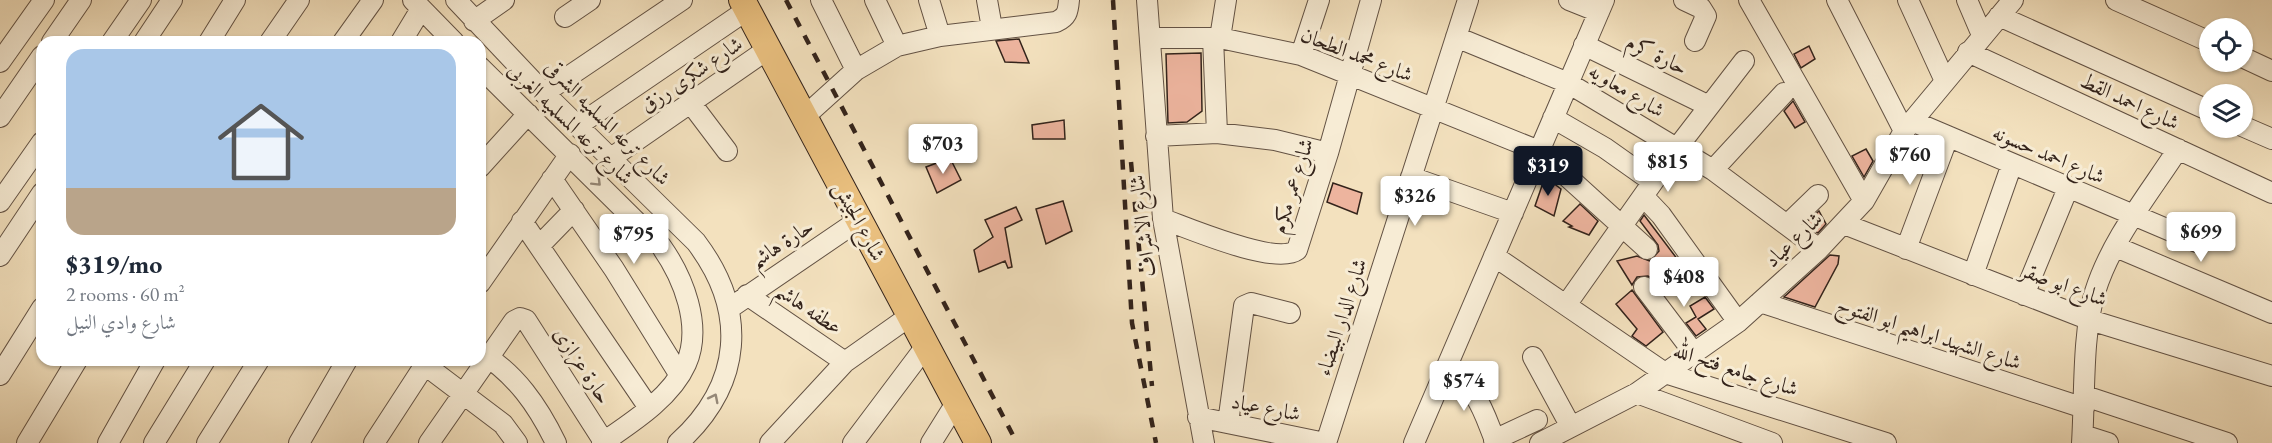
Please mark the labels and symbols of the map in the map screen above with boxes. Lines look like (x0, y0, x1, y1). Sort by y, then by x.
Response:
street label: شارع محمد الطحان (1295, 20, 1417, 92)
street label: حارة كرم (1620, 28, 1692, 85)
street label: شارع شكرى رزق (635, 30, 750, 122)
street label: شارع ترعه المسلميه الشرقى (536, 53, 677, 194)
street label: شارع ترعه المسلميه الغربى (499, 56, 640, 194)
street label: شارع معاويه (1581, 57, 1670, 128)
street label: شارع احمد القط (2074, 66, 2184, 140)
street label: شارع احمد حسونه (1987, 118, 2109, 194)
pin: $703 (907, 124, 979, 175)
street label: شارع عمر مكرم (1265, 135, 1324, 238)
pin: $760 (1874, 135, 1946, 186)
pin: $815 (1632, 142, 1704, 193)
pin: $319 (1512, 146, 1584, 197)
street label: شارع الاشراف (1122, 173, 1167, 279)
one-way arrow (590, 175, 601, 185)
pin: $326 (1379, 176, 1451, 227)
street label: شارع الجيش (823, 177, 892, 268)
street label: شارع عياد (1758, 205, 1831, 276)
street label: حارة هاشم (744, 212, 823, 280)
pin: $699 (2165, 212, 2237, 263)
pin: $795 (598, 214, 670, 265)
street label: شارع الدار البيضاء (1309, 255, 1377, 381)
street label: شارع ابو صقر (2013, 255, 2111, 317)
pin: $408 (1648, 257, 1720, 308)
street label: عطفه هاشم (766, 276, 848, 347)
street label: شارع الشهيد ابراهيم ابو الفتوح (1831, 290, 2025, 383)
street label: حارة عزازى (546, 321, 618, 410)
street label: شارع جامع فتح الله (1668, 333, 1803, 408)
pin: $574 (1428, 361, 1500, 412)
street label: شارع عياد (1228, 387, 1303, 432)
one-way arrow (707, 393, 719, 404)

